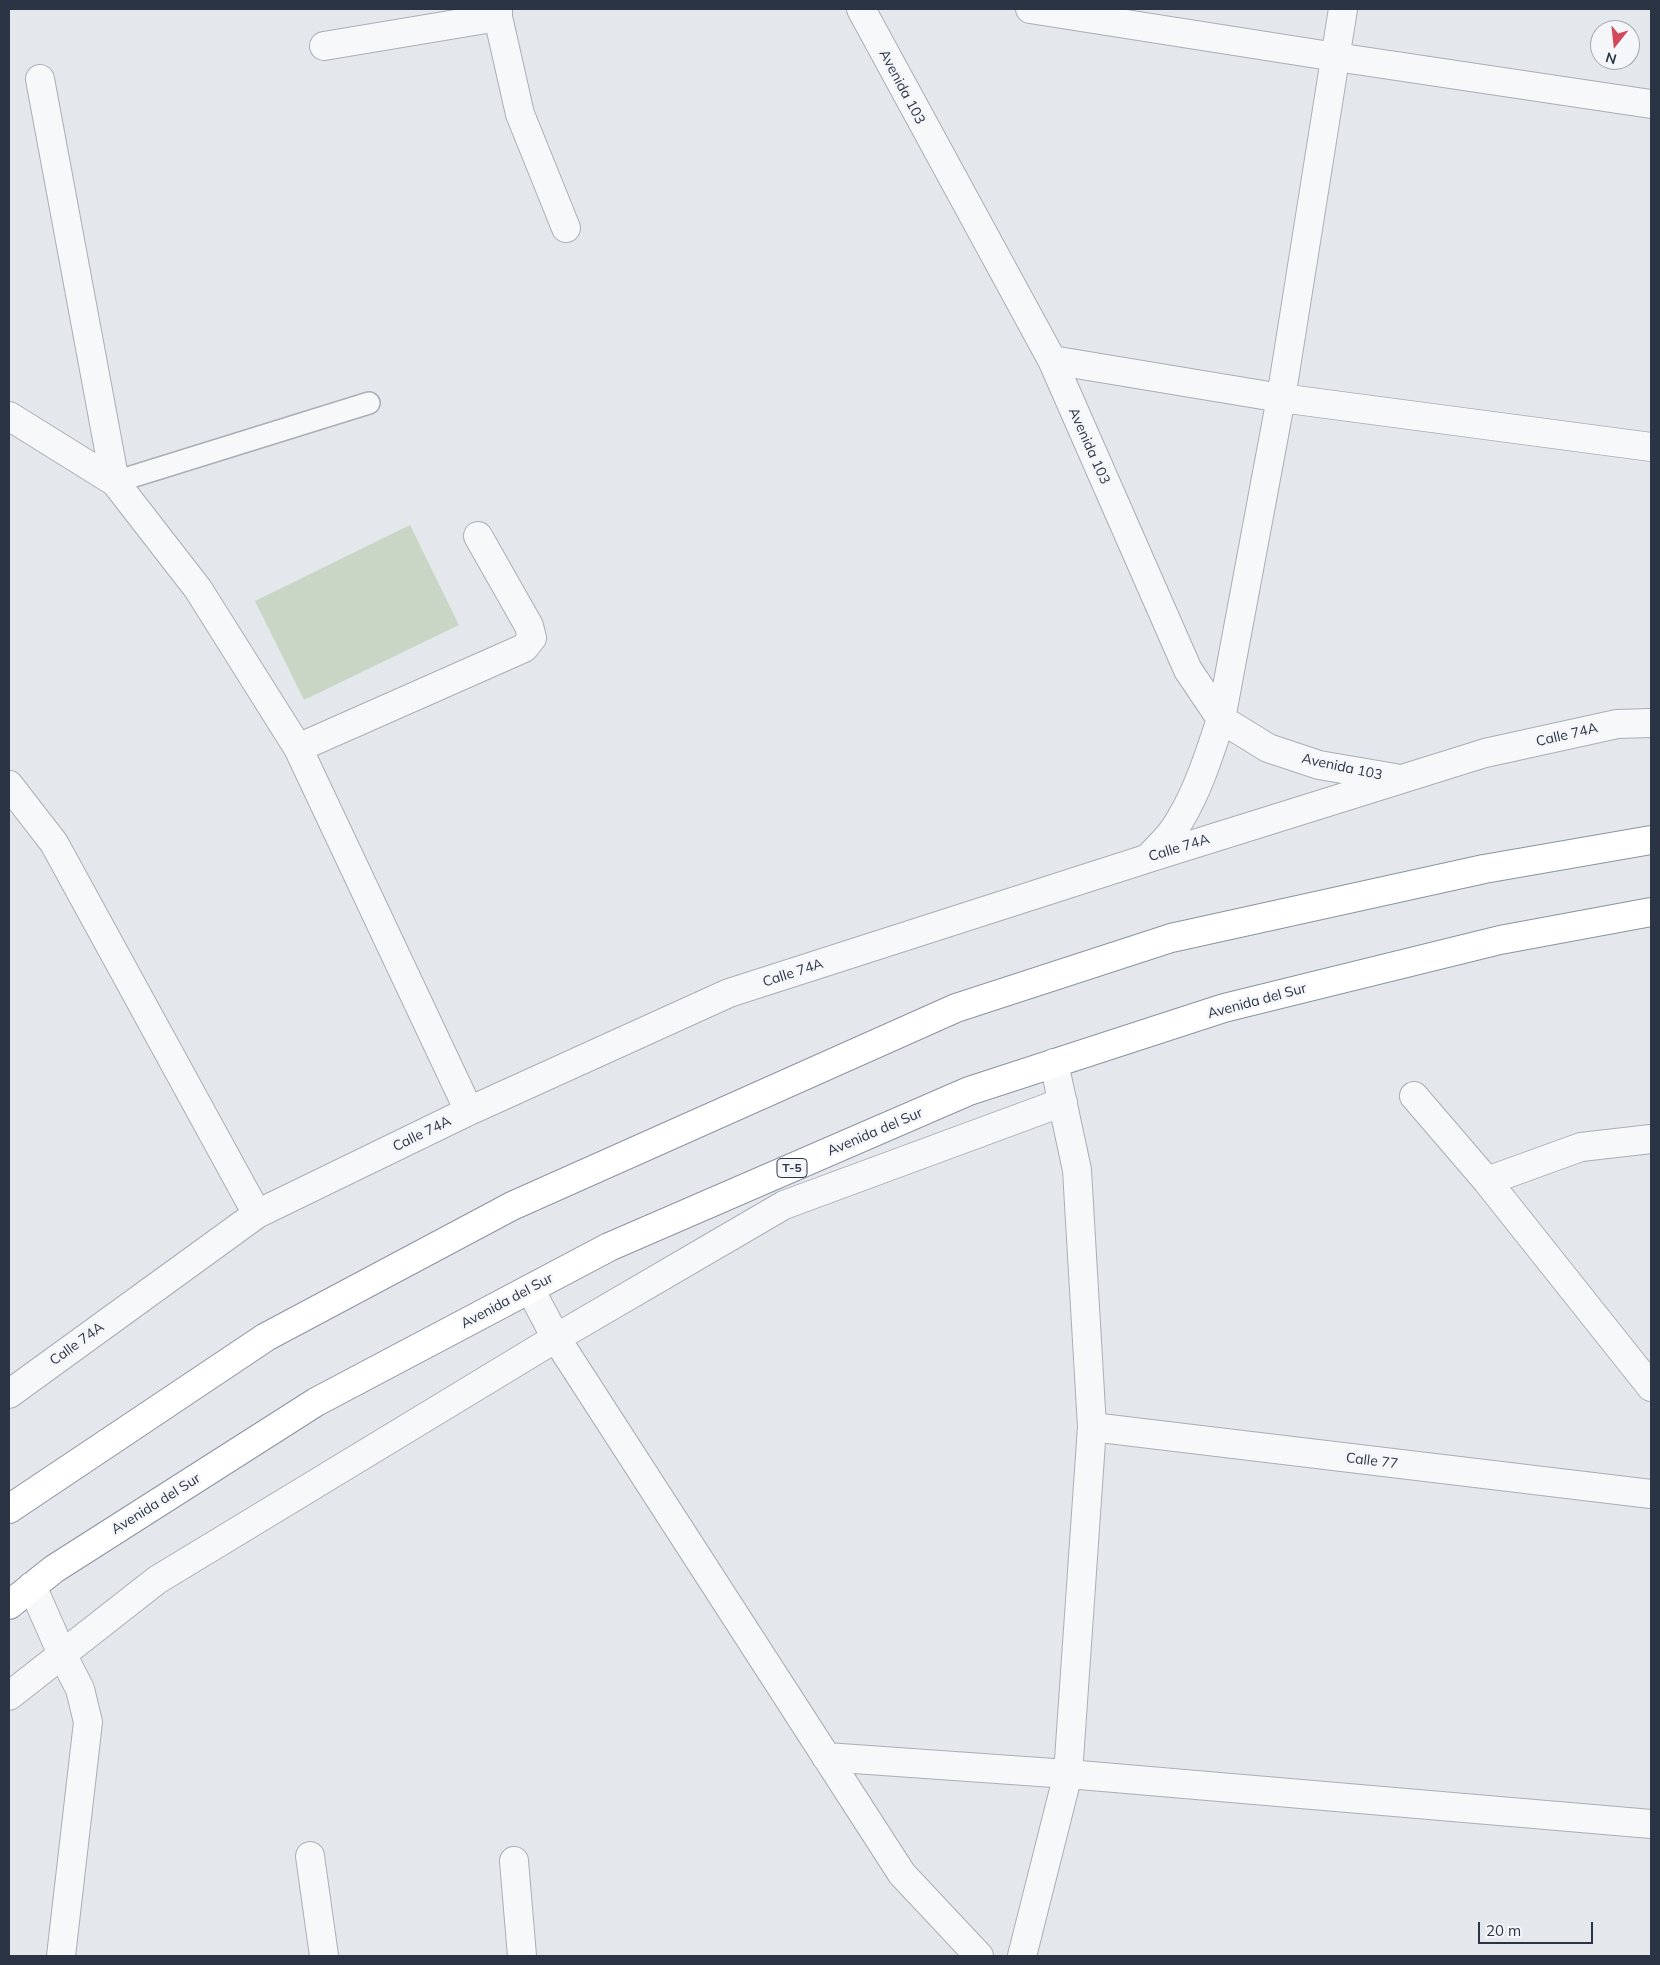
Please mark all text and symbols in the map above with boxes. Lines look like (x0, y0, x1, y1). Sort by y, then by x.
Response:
north arrow (1590, 20, 1640, 70)
street label: Avenida 103 (875, 47, 929, 127)
text: N (1604, 48, 1619, 69)
street label: Avenida 103 (1065, 405, 1113, 487)
street label: Calle 74A (1535, 720, 1599, 750)
street label: Avenida 103 (1300, 750, 1384, 784)
street label: Calle 74A (1147, 831, 1211, 865)
street label: Calle 74A (761, 955, 825, 991)
street label: Avenida del Sur (1206, 980, 1308, 1022)
street label: Avenida del Sur (825, 1104, 925, 1160)
street label: Calle 74A (390, 1113, 454, 1155)
road number: T-5 (777, 1158, 807, 1178)
street label: Avenida del Sur (458, 1270, 556, 1332)
street label: Calle 74A (47, 1319, 107, 1369)
street label: Calle 77 (1345, 1449, 1399, 1473)
street label: Avenida del Sur (108, 1470, 204, 1538)
scale bar (1480, 1912, 1595, 1944)
text: 20 m (1486, 1921, 1521, 1940)

